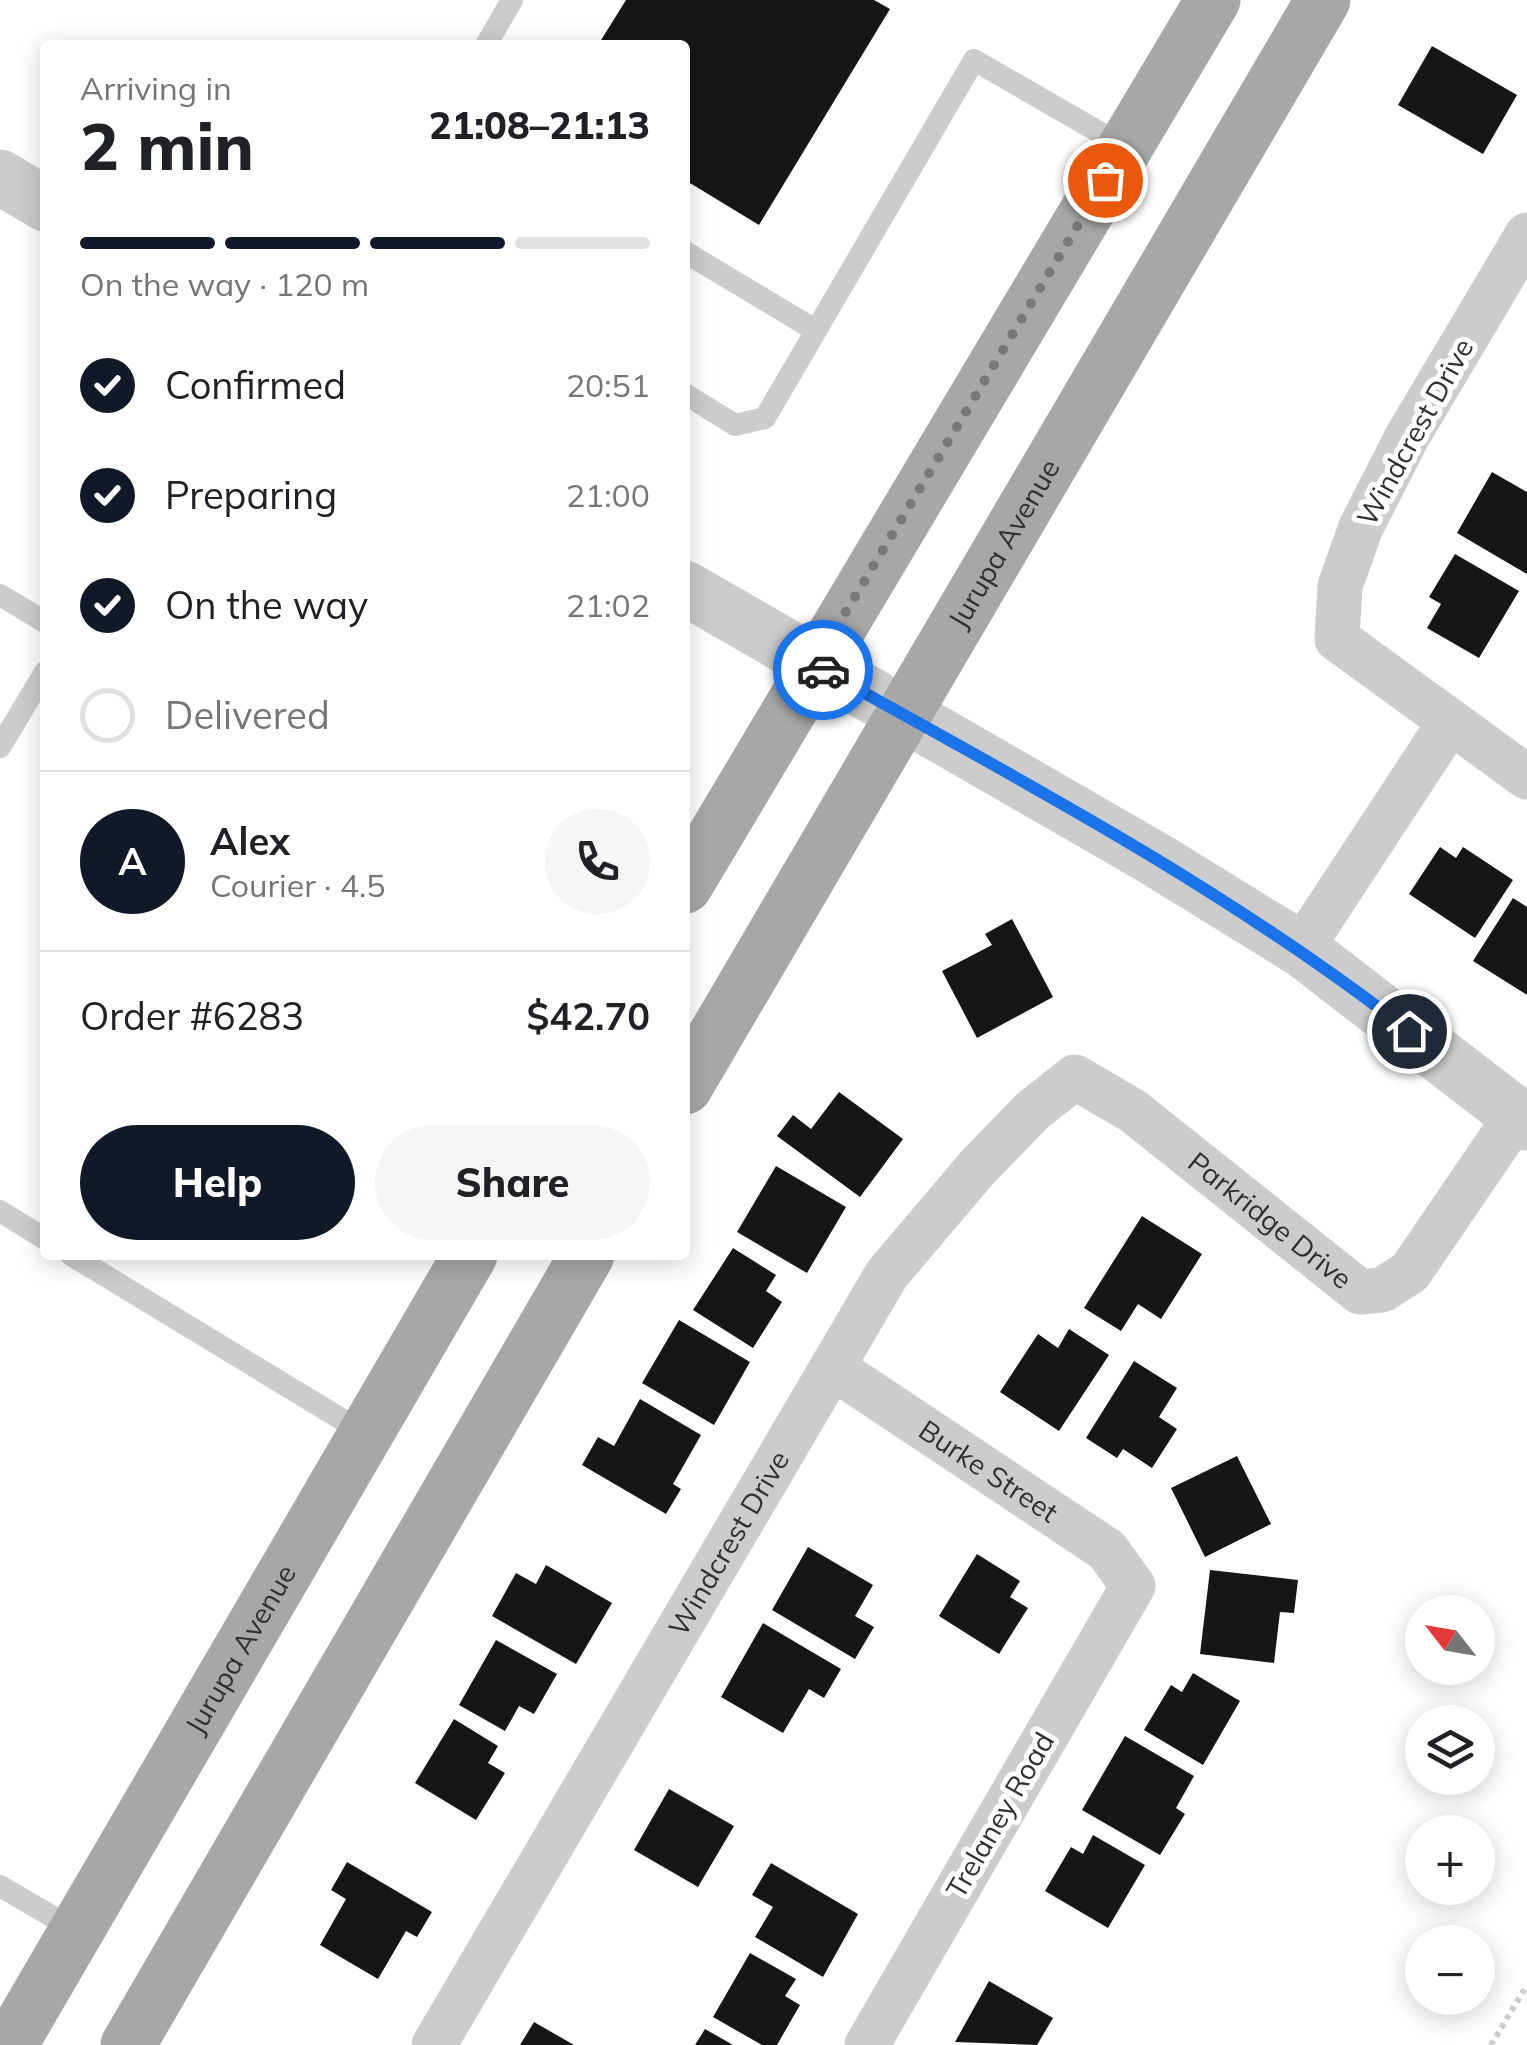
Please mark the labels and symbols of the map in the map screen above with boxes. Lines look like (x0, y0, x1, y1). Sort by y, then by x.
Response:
pin (1063, 138, 1148, 223)
street label: Windcrest Drive (1349, 332, 1480, 531)
street label: Jurupa Avenue (940, 453, 1067, 634)
courier (773, 620, 873, 720)
pin (1367, 989, 1452, 1074)
street label: Parkridge Drive (1182, 1144, 1359, 1296)
street label: Burke Street (913, 1412, 1065, 1530)
street label: Windcrest Drive (660, 1444, 796, 1642)
street label: Jurupa Avenue (177, 1558, 303, 1740)
north arrow (1405, 1595, 1495, 1685)
street label: Trelaney Road (938, 1726, 1061, 1904)

